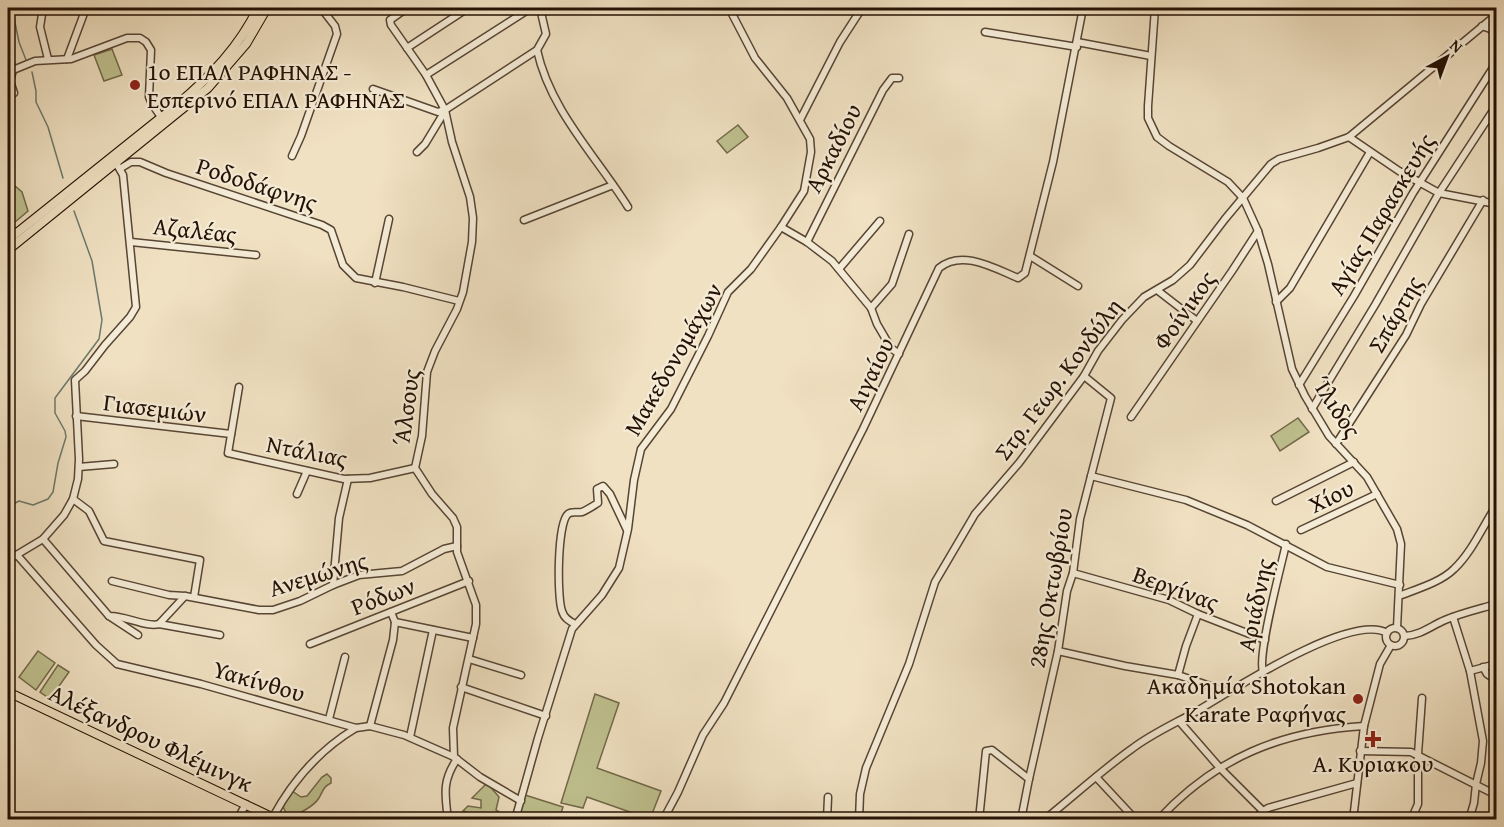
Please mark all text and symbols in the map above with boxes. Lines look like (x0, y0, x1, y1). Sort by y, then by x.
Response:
north arrow (1417, 27, 1477, 87)
text: N (1445, 33, 1469, 58)
place label: 1ο ΕΠΑΛ ΡΑΦΗΝΑΣ - Εσπερινό ΕΠΑΛ ΡΑΦΗΝΑΣ (147, 54, 405, 117)
marker: 1ο ΕΠΑΛ ΡΑΦΗΝΑΣ - Εσπερινό ΕΠΑΛ ΡΑΦΗΝΑΣ (128, 78, 142, 92)
street label: Αρκαδίου (796, 97, 870, 199)
street label: Αγίας Παρασκευής (1319, 126, 1443, 302)
street label: Ροδοδάφνης (192, 148, 322, 220)
street label: Αζαλέας (152, 208, 238, 252)
street label: Φοίνικος (1144, 263, 1224, 357)
street label: Σπάρτης (1359, 269, 1431, 359)
street label: Μακεδονομάχων (615, 276, 731, 442)
street label: Στρ. Γεωρ. Κονδύλη (985, 291, 1131, 467)
street label: Αιγαίου (837, 331, 903, 417)
street label: Άλσους (383, 366, 429, 448)
street label: Ίλιδος (1304, 369, 1370, 445)
street label: Γιασεμιών (101, 384, 209, 432)
street label: Ντάλιας (263, 426, 351, 476)
street label: Χίου (1302, 470, 1360, 522)
street label: 28ης Οκτωβρίου (1019, 505, 1081, 671)
street label: Ανεμώνης (265, 542, 371, 606)
street label: Αριάδνης (1228, 555, 1282, 655)
street label: Βεργίνας (1128, 556, 1224, 620)
street label: Ρόδων (346, 568, 420, 624)
street label: Υακίνθου (208, 651, 309, 711)
place label: Ακαδημία Shotokan Karate Ραφήνας (1147, 668, 1347, 731)
street label: Αλέξανδρου Φλέμινγκ (43, 675, 259, 801)
marker: Ακαδημία Shotokan Karate Ραφήνας (1351, 692, 1365, 706)
marker: Α. Κυριακου (1366, 732, 1380, 746)
place label: Α. Κυριακου (1312, 746, 1434, 781)

